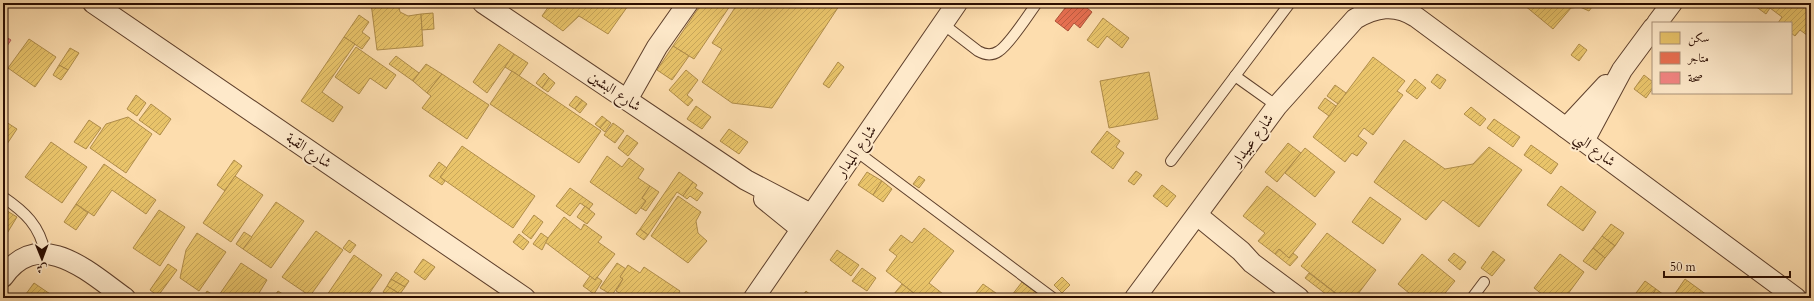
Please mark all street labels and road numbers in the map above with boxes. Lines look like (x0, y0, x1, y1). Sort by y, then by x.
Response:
street label: شارع البشين (583, 66, 645, 118)
street label: شارع عبيدار (1225, 110, 1280, 174)
street label: شارع الميدار (830, 121, 883, 184)
street label: شارع القبة (281, 127, 336, 175)
street label: شارع البي (1568, 127, 1620, 174)

